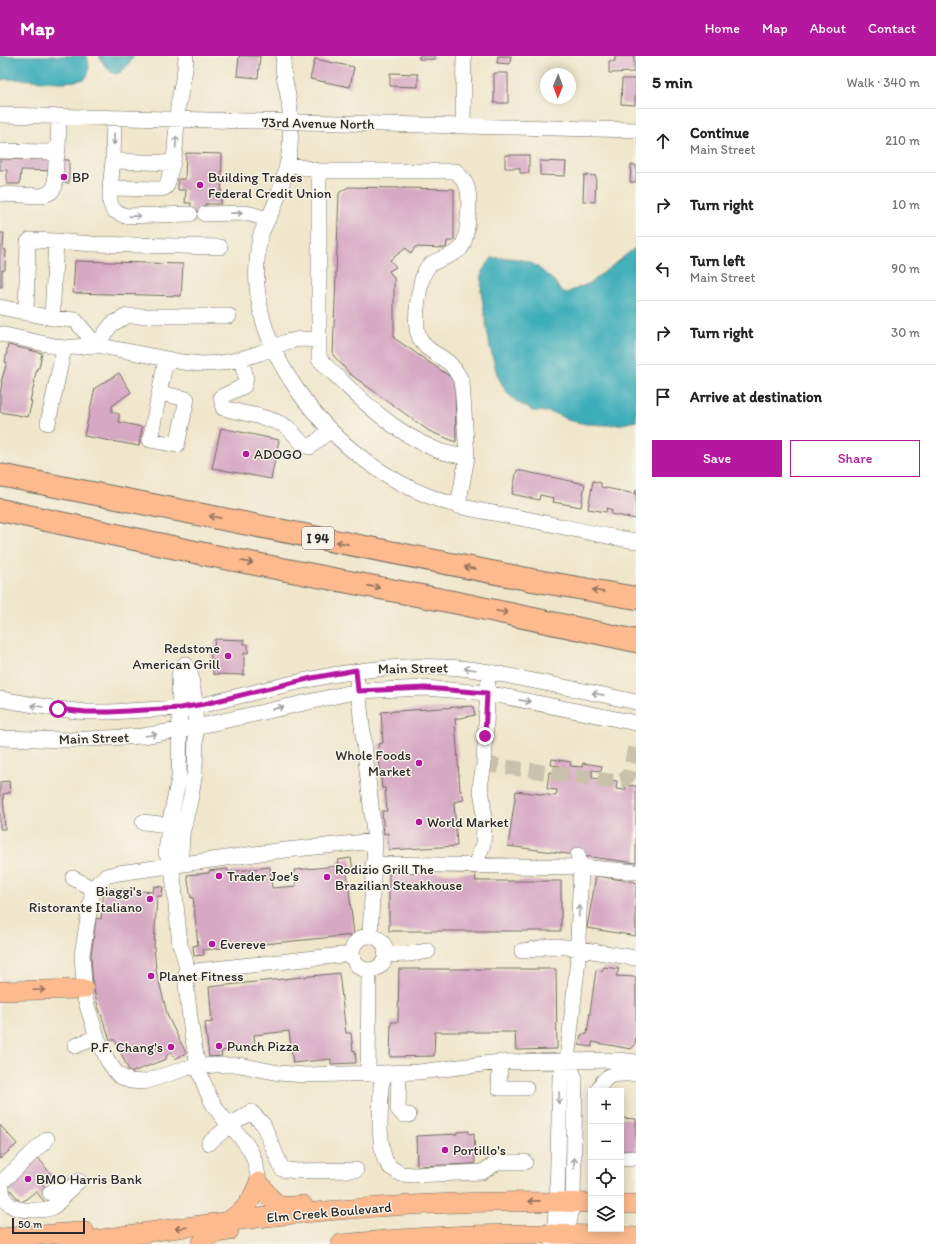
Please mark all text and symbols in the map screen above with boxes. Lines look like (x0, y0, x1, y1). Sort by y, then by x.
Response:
text: Map (20, 17, 55, 40)
text: Home (705, 20, 740, 37)
text: Map (762, 20, 788, 37)
text: About (810, 20, 846, 37)
text: Contact (868, 20, 916, 37)
north arrow (540, 68, 576, 104)
text: 5 min (652, 72, 692, 92)
text: Walk · 340 m (847, 75, 920, 90)
street label: 73rd Avenue North (261, 114, 375, 133)
text: Continue (690, 124, 749, 142)
icon: ahead (652, 130, 674, 152)
one-way arrow (110, 132, 117, 145)
text: 210 m (885, 133, 920, 148)
one-way arrow (172, 136, 180, 149)
text: Main Street (690, 142, 755, 157)
place label: BP (72, 169, 89, 186)
place label: Building Trades Federal Credit Union (208, 169, 332, 202)
marker: BP (59, 172, 69, 182)
marker: Building Trades Federal Credit Union (195, 180, 205, 190)
icon: right (652, 194, 674, 216)
text: Turn right (690, 196, 754, 214)
text: 10 m (892, 197, 920, 212)
one-way arrow (230, 210, 243, 217)
one-way arrow (128, 212, 141, 219)
text: Turn left (690, 252, 745, 270)
icon: left (652, 258, 674, 280)
text: 90 m (891, 261, 920, 276)
text: Main Street (690, 270, 755, 285)
icon: right (652, 322, 674, 344)
text: Turn right (690, 324, 754, 342)
text: 30 m (891, 325, 920, 340)
icon: arrive (652, 386, 674, 408)
text: Arrive at destination (690, 388, 822, 406)
button: Save (652, 440, 782, 477)
button: Share (790, 440, 920, 477)
place label: ADOGO (254, 446, 302, 463)
marker: ADOGO (241, 449, 251, 459)
one-way arrow (208, 513, 221, 521)
road number: I 94 (302, 527, 334, 549)
one-way arrow (336, 538, 349, 546)
one-way arrow (240, 558, 253, 566)
one-way arrow (464, 563, 477, 571)
one-way arrow (368, 583, 381, 591)
one-way arrow (591, 587, 604, 595)
one-way arrow (495, 609, 508, 617)
place label: Redstone American Grill (132, 640, 220, 673)
marker: Redstone American Grill (223, 651, 233, 661)
street label: Main Street (378, 659, 448, 678)
one-way arrow (464, 666, 477, 673)
one-way arrow (592, 690, 605, 698)
one-way arrow (518, 697, 531, 705)
route start (49, 700, 67, 718)
one-way arrow (31, 702, 44, 710)
one-way arrow (271, 704, 284, 711)
route end (476, 727, 494, 745)
street label: Main Street (59, 729, 129, 748)
one-way arrow (144, 731, 157, 739)
place label: Whole Foods Market (335, 747, 411, 780)
marker: Whole Foods Market (414, 758, 424, 768)
place label: World Market (427, 814, 509, 831)
marker: World Market (414, 817, 424, 827)
place label: Rodizio Grill The Brazilian Steakhouse (335, 861, 463, 894)
place label: Trader Joe's (227, 868, 299, 885)
marker: Trader Joe's (214, 871, 224, 881)
marker: Rodizio Grill The Brazilian Steakhouse (322, 872, 332, 882)
place label: Biaggi's Ristorante Italiano (29, 883, 142, 916)
marker: Biaggi's Ristorante Italiano (145, 894, 155, 904)
one-way arrow (576, 905, 583, 918)
place label: Evereve (220, 936, 266, 953)
marker: Evereve (207, 939, 217, 949)
place label: Planet Fitness (159, 968, 243, 985)
marker: Planet Fitness (146, 971, 156, 981)
one-way arrow (32, 987, 45, 994)
place label: Punch Pizza (227, 1038, 300, 1055)
place label: P.F. Chang's (90, 1039, 163, 1056)
marker: Punch Pizza (214, 1041, 224, 1051)
marker: P.F. Chang's (166, 1042, 176, 1052)
map controls (588, 1088, 624, 1232)
button: + (588, 1088, 624, 1124)
one-way arrow (555, 1091, 563, 1104)
button: − (588, 1124, 624, 1160)
place label: Portillo's (453, 1142, 506, 1159)
marker: Portillo's (440, 1145, 450, 1155)
one-way arrow (570, 1157, 578, 1170)
button: locate (588, 1160, 624, 1196)
place label: BMO Harris Bank (36, 1171, 142, 1188)
marker: BMO Harris Bank (23, 1174, 33, 1184)
button: layers (588, 1196, 624, 1232)
one-way arrow (528, 1198, 541, 1205)
street label: Elm Creek Boulevard (266, 1199, 393, 1226)
scale bar (12, 1216, 85, 1235)
text: 50 m (18, 1218, 42, 1231)
one-way arrow (175, 1224, 188, 1232)

